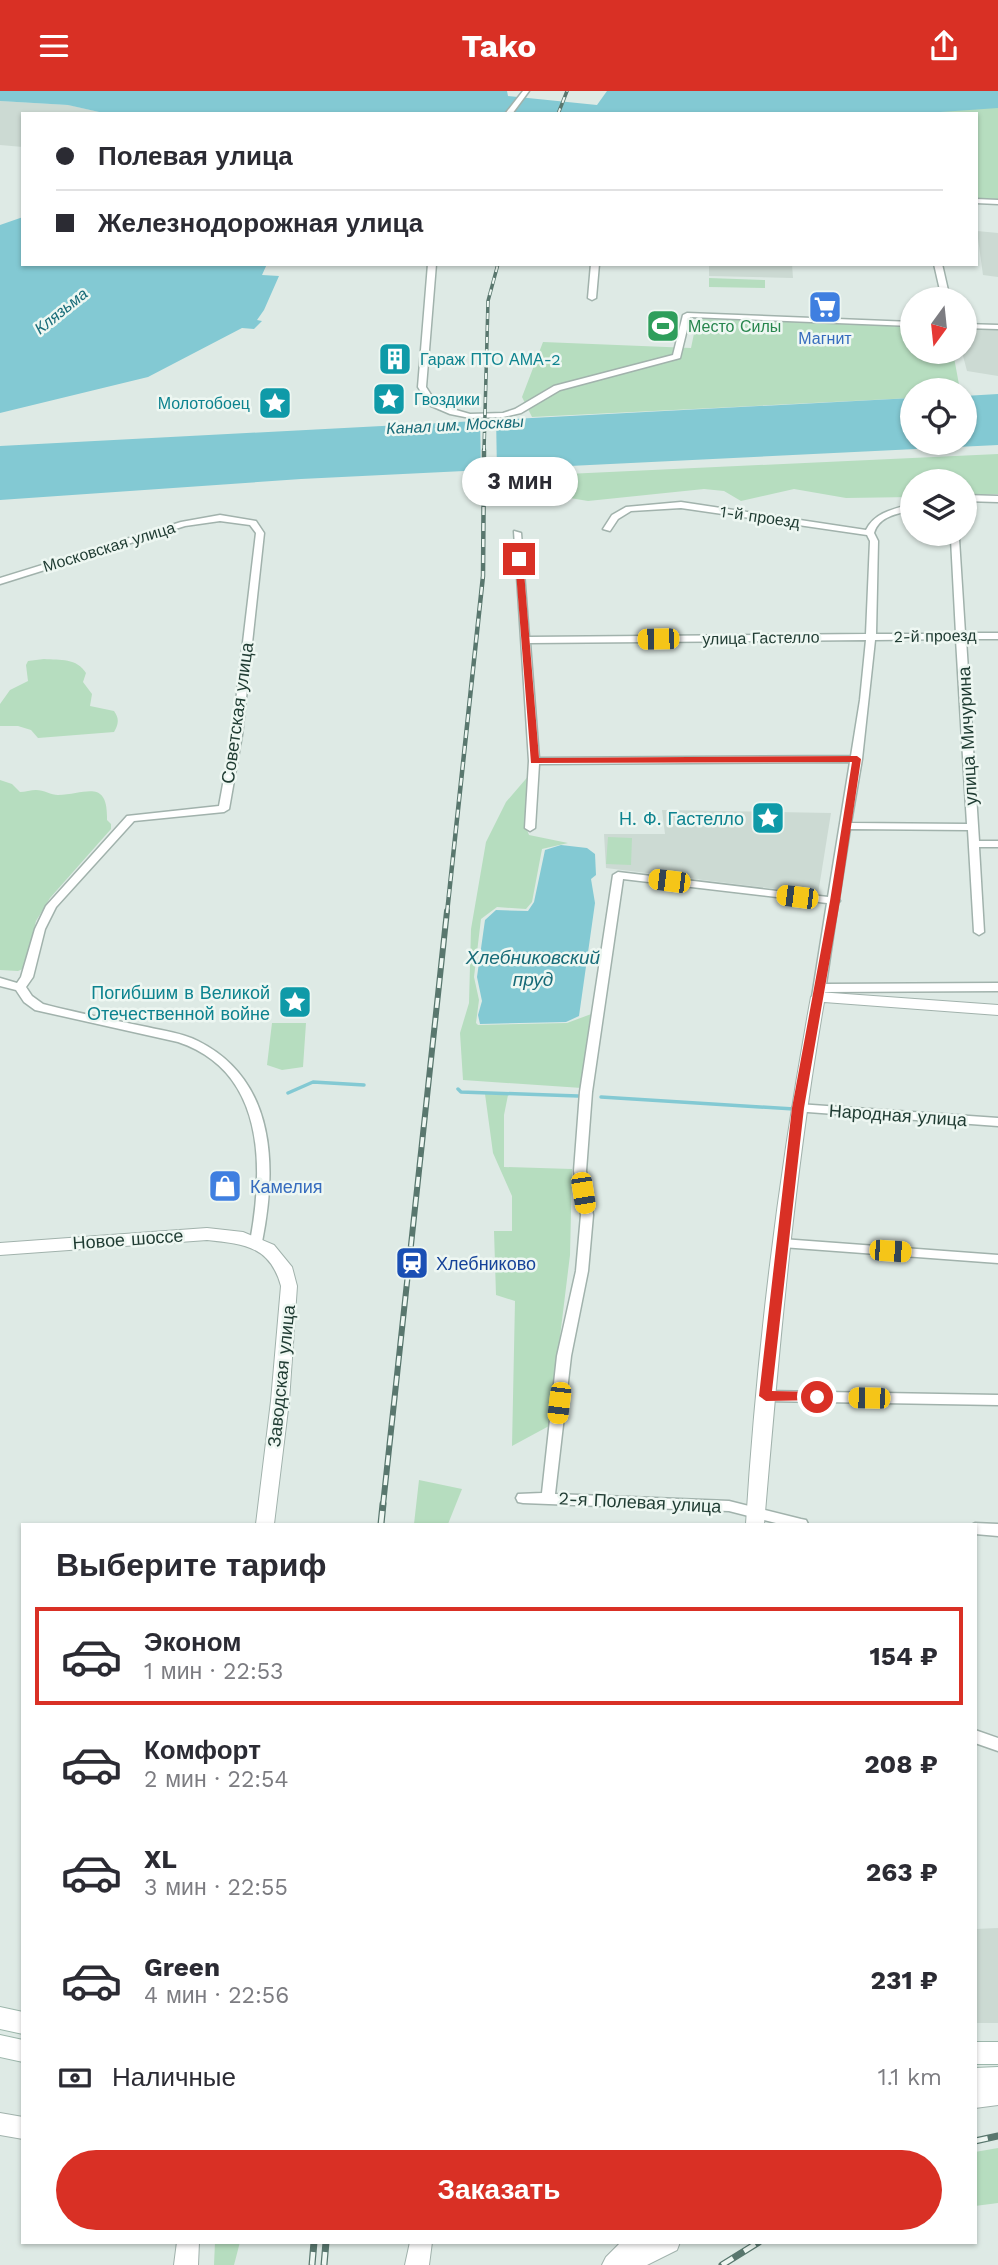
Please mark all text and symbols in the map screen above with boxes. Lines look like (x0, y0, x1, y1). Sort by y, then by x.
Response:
icon: menu (35, 27, 73, 65)
text: Tako (462, 27, 536, 65)
icon: share (925, 27, 963, 65)
text: Полевая улица (98, 141, 293, 171)
text: Железнодорожная улица (98, 208, 423, 238)
water label: Клязьма (31, 284, 91, 338)
north arrow (900, 287, 976, 364)
map controls (900, 287, 977, 546)
supermarket icon: Магнит (806, 288, 844, 326)
sports icon: Место Силы (644, 307, 682, 345)
place label: Место Силы (688, 317, 781, 336)
place label: Магнит (798, 329, 852, 348)
building icon: Гараж ПТО АМА-2 (376, 340, 414, 378)
place label: Гараж ПТО АМА-2 (420, 350, 561, 369)
button: locate (900, 378, 977, 455)
place icon: Гвоздики (370, 380, 408, 418)
place icon: Молотобоец (256, 384, 294, 422)
place label: Гвоздики (414, 390, 480, 409)
place label: Молотобоец (158, 394, 250, 413)
water label: Канал им. Москвы (386, 412, 524, 438)
callout: 3 мин (461, 457, 577, 507)
text: 3 мин (487, 468, 553, 495)
button: layers (900, 469, 977, 546)
street label: 1-й проезд (719, 502, 802, 532)
street label: Московская улица (41, 518, 177, 576)
route end (503, 543, 535, 575)
street label: 2-й проезд (893, 626, 977, 646)
street label: улица Гастелло (702, 627, 820, 649)
car (637, 628, 680, 650)
street label: Советская улица (217, 640, 257, 785)
street label: улица Мичурина (953, 665, 981, 806)
place icon: Н. Ф. Гастелло (749, 799, 787, 837)
place label: Н. Ф. Гастелло (619, 808, 744, 829)
car (647, 868, 692, 894)
car (775, 884, 820, 910)
water label: Хлебниковский пруд (465, 946, 601, 991)
place label: Погибшим в Великой Отечественной войне (87, 982, 270, 1024)
place icon: Погибшим в Великой Отечественной войне (276, 983, 314, 1021)
street label: Народная улица (828, 1100, 969, 1130)
shop icon: Камелия (206, 1167, 244, 1205)
car (570, 1171, 597, 1215)
place label: Камелия (250, 1176, 323, 1197)
street label: Новое шоссе (72, 1225, 184, 1253)
car (869, 1239, 912, 1263)
station icon: Хлебниково (393, 1244, 431, 1282)
place label: Хлебниково (436, 1253, 536, 1274)
street label: Заводская улица (263, 1303, 299, 1448)
car (547, 1381, 572, 1425)
route start (801, 1381, 833, 1413)
car (848, 1387, 891, 1409)
street label: 2-я Полевая улица (558, 1487, 723, 1517)
text: Выберите тариф (56, 1546, 327, 1584)
icon: car (60, 1625, 123, 1688)
text: Эконом (144, 1627, 242, 1657)
text: 154 ₽ (870, 1641, 938, 1671)
text: 1 мин · 22:53 (144, 1658, 283, 1685)
icon: car (60, 1733, 123, 1796)
text: Комфорт (144, 1735, 261, 1765)
text: 208 ₽ (864, 1749, 938, 1779)
text: 2 мин · 22:54 (144, 1766, 289, 1793)
icon: car (60, 1841, 123, 1904)
text: XL (144, 1844, 177, 1874)
text: 263 ₽ (866, 1857, 938, 1887)
text: 3 мин · 22:55 (144, 1874, 288, 1901)
icon: car (60, 1949, 123, 2012)
text: Green (144, 1952, 220, 1982)
text: 231 ₽ (871, 1965, 938, 1995)
text: 4 мин · 22:56 (144, 1982, 289, 2009)
icon: cash (56, 2059, 94, 2097)
text: Наличные (112, 2062, 236, 2092)
text: 1.1 km (878, 2064, 942, 2091)
button: Заказать (56, 2150, 942, 2230)

